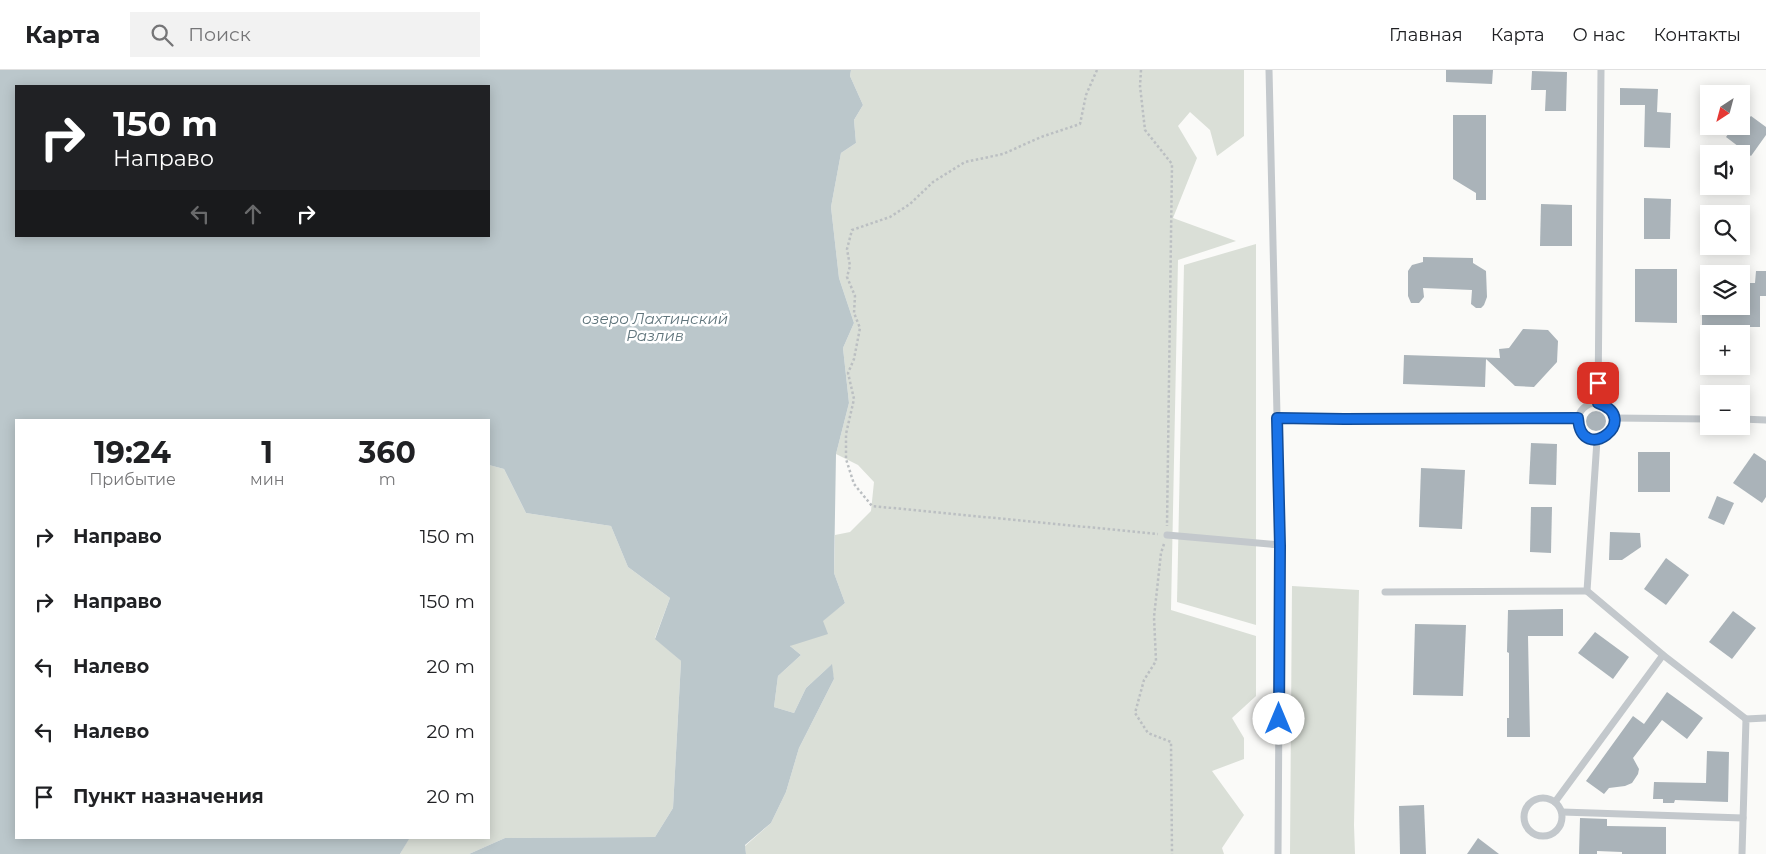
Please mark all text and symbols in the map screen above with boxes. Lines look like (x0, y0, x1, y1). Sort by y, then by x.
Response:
search box (130, 12, 480, 57)
text: Карта (25, 20, 100, 49)
icon: search (148, 21, 176, 49)
text: Поиск (188, 23, 251, 46)
text: Главная (1389, 24, 1463, 46)
text: Карта (1491, 24, 1545, 46)
text: О нас (1573, 24, 1625, 46)
text: Контакты (1653, 24, 1741, 46)
north arrow (1700, 85, 1750, 135)
map controls (1700, 85, 1750, 435)
text: 150 m (113, 102, 218, 145)
icon: right (30, 105, 95, 170)
text: Направо (113, 145, 214, 172)
button: sound (1700, 145, 1750, 195)
icon: left (186, 200, 214, 228)
icon: ahead (239, 200, 267, 228)
icon: right (292, 200, 320, 228)
button: search (1700, 205, 1750, 255)
button: layers (1700, 265, 1750, 315)
water label: озеро Лахтинский Разлив (582, 309, 728, 345)
button: + (1700, 325, 1750, 375)
pin (1577, 362, 1619, 404)
icon: arrive (1584, 369, 1612, 397)
button: − (1700, 385, 1750, 435)
text: 19:24 (94, 434, 171, 471)
text: 1 (261, 434, 273, 471)
text: 360 (359, 434, 416, 471)
text: Прибытие (89, 470, 176, 489)
text: мин (250, 470, 284, 489)
text: m (379, 470, 396, 489)
icon: right (30, 523, 58, 551)
text: Направо (73, 525, 162, 548)
text: 150 m (420, 525, 475, 548)
icon: right (30, 588, 58, 616)
text: Направо (73, 590, 162, 613)
text: 150 m (420, 590, 475, 613)
icon: left (30, 653, 58, 681)
text: Налево (73, 655, 149, 678)
text: 20 m (427, 655, 475, 678)
position arrow (1252, 692, 1304, 744)
icon: left (30, 718, 58, 746)
text: Налево (73, 720, 149, 743)
text: 20 m (427, 720, 475, 743)
icon: arrive (30, 783, 58, 811)
text: Пункт назначения (73, 785, 264, 808)
text: 20 m (427, 785, 475, 808)

